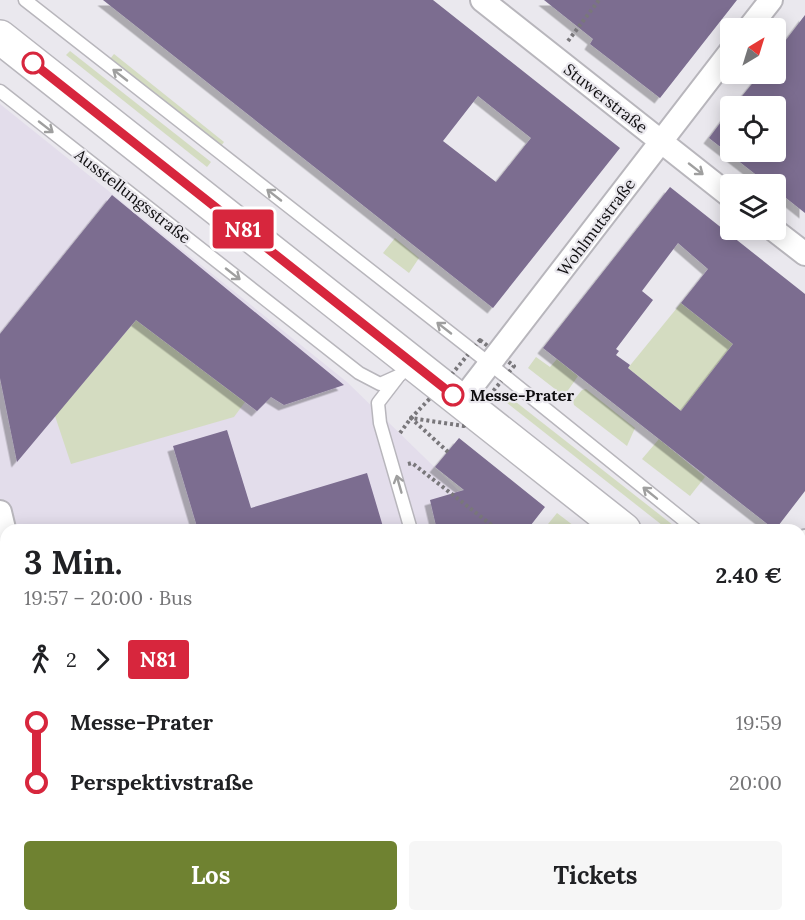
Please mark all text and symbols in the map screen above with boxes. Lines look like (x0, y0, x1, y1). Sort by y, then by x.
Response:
north arrow (720, 18, 786, 84)
map controls (720, 18, 786, 240)
unlabelled marker (22, 52, 44, 74)
street label: Stuwerstraße (560, 59, 652, 137)
one-way arrow (113, 68, 129, 81)
button: locate (720, 96, 786, 162)
one-way arrow (38, 121, 54, 134)
street label: Ausstellungsstraße (70, 144, 195, 248)
one-way arrow (687, 162, 703, 175)
street label: Wohlmutstraße (553, 174, 639, 280)
button: layers (720, 174, 786, 240)
one-way arrow (266, 189, 282, 202)
line badge: N81 (208, 210, 278, 248)
text: N81 (225, 216, 261, 243)
one-way arrow (224, 267, 240, 280)
one-way arrow (436, 322, 452, 335)
marker: Messe-Prater (442, 384, 464, 406)
place label: Messe-Prater (470, 385, 574, 405)
one-way arrow (393, 475, 404, 494)
one-way arrow (643, 487, 659, 500)
text: 3 Min. (24, 541, 122, 583)
text: 2.40 € (716, 561, 782, 589)
text: 19:57 – 20:00 · Bus (24, 585, 192, 610)
icon: walk (24, 643, 57, 676)
icon: forward (86, 643, 119, 676)
text: N81 (140, 646, 177, 673)
text: 2 (66, 647, 77, 672)
text: Messe-Prater (70, 708, 213, 736)
text: 19:59 (736, 710, 782, 735)
text: Perspektivstraße (70, 768, 253, 796)
text: 20:00 (729, 770, 782, 795)
button: Los (24, 841, 397, 910)
button: Tickets (409, 841, 782, 910)

